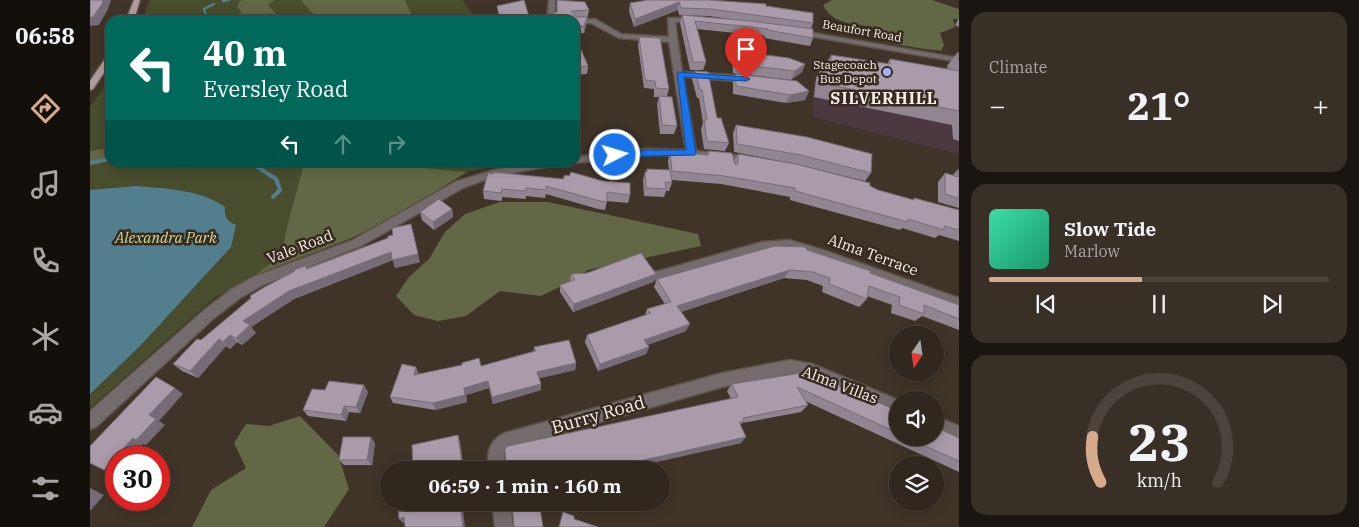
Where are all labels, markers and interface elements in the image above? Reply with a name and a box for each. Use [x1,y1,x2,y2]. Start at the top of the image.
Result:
street label: Beaufort Road [821,16,903,45]
text: 06:58 [15,21,75,50]
pin [725,28,767,79]
text: 40 m [203,30,287,76]
icon: left [120,35,185,100]
icon: arrive [732,35,760,63]
place label: Stagecoach Bus Depot [813,57,878,86]
text: Climate [989,57,1047,77]
marker: Stagecoach Bus Depot [881,66,893,78]
text: Eversley Road [203,74,348,103]
text: 21° [1127,81,1191,130]
text: − [989,87,1006,124]
text: + [1312,87,1329,124]
district label: SILVERHILL [830,88,938,108]
icon: directions [28,91,63,126]
position arrow [588,128,640,180]
icon: left [276,130,304,158]
icon: ahead [329,130,357,158]
icon: right [382,130,410,158]
icon: music [28,167,63,202]
text: Slow Tide [1064,217,1156,241]
street label: Vale Road [264,225,335,268]
park label: Alexandra Park [114,228,217,247]
street label: Alma Terrace [825,229,921,280]
text: Marlow [1064,241,1120,261]
icon: phone [28,243,63,278]
icon: previous [1032,290,1060,318]
icon: pause [1145,290,1173,318]
icon: next [1258,290,1286,318]
icon: climate [28,319,63,354]
north arrow [889,326,944,381]
map controls [889,326,944,511]
street label: Alma Villas [800,361,881,408]
street label: Burry Road [548,390,647,439]
button: sound [889,391,944,446]
icon: car [28,395,63,430]
text: 23 [1128,408,1190,475]
speed limit sign: 30 [105,446,170,511]
button: layers [889,456,944,511]
text: km/h [1136,469,1182,492]
icon: filters [28,471,63,506]
text: 06:59 · 1 min · 160 m [429,474,621,498]

